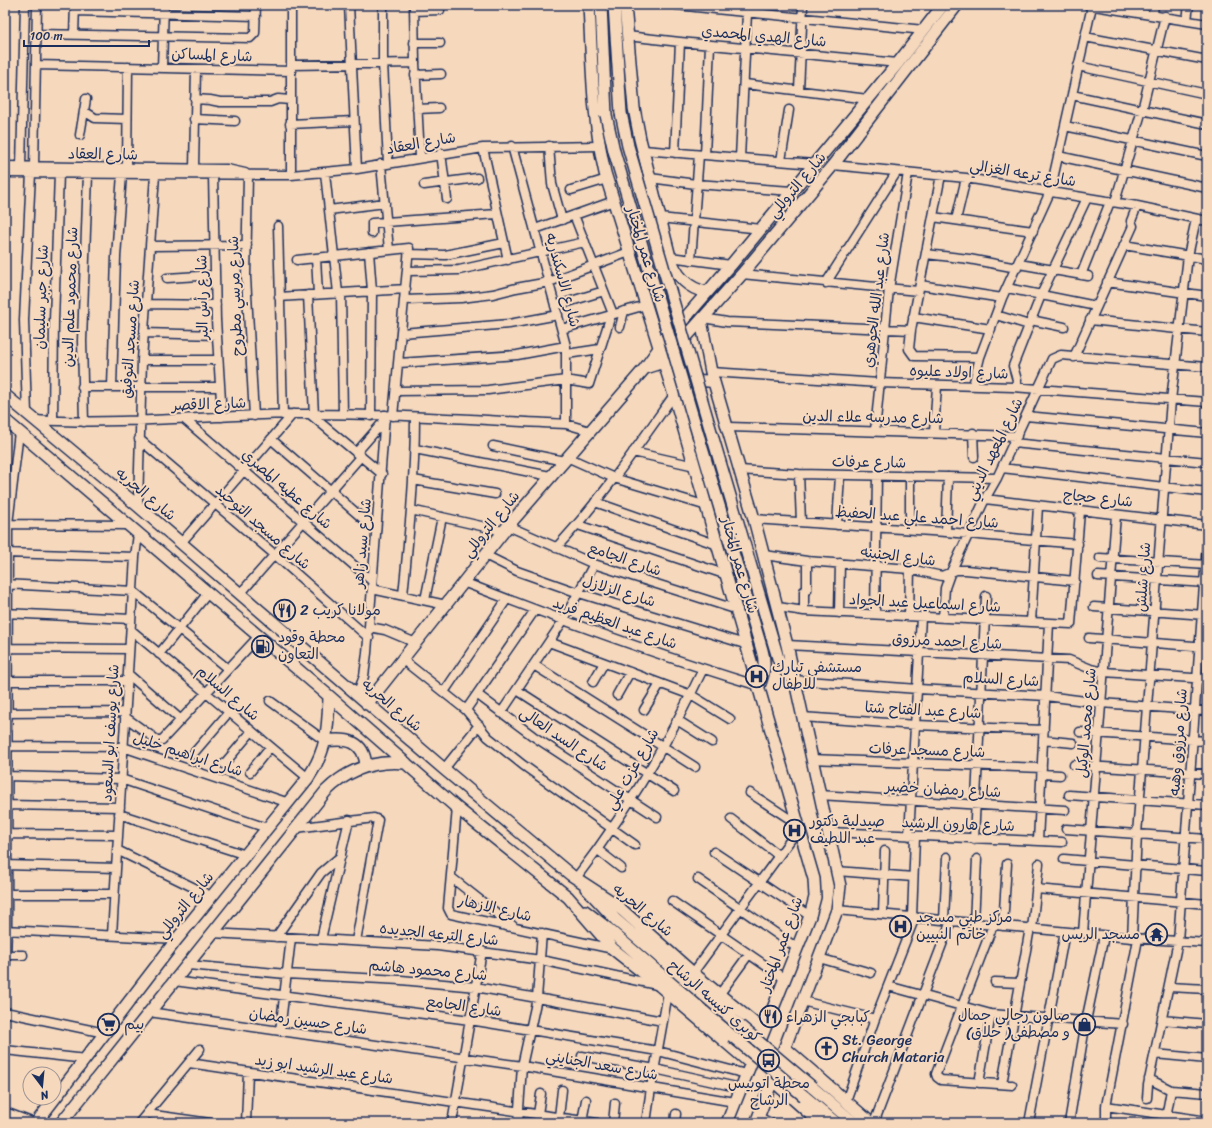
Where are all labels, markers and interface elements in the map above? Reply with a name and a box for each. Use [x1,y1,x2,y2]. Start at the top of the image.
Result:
street label: شارع الهدي المحمدي [700,18,828,54]
scale bar [24,22,149,48]
text: 100 m [30,25,63,47]
street label: شارع المساكن [171,41,253,69]
street label: شارع العقاد [384,124,458,162]
street label: شارع العقاد [68,140,138,168]
street label: شارع التروللي [761,146,833,224]
street label: شارع ترعه الغزالي [968,152,1078,194]
street label: شارع عمر المختار [619,201,673,306]
street label: شارع محمود علم الدين [55,226,85,368]
street label: شارع الاسكندريه [538,230,588,330]
street label: شارع عبد الله الجوهري [855,231,897,369]
street label: شارع مرسي مطروح [220,235,250,357]
street label: شارع جبر سليمان [26,244,56,350]
street label: شارع رأس البر [188,255,216,341]
street label: شارع مسجد التوفيق [113,279,147,399]
street label: شارع اولاد عليوه [909,357,1009,387]
street label: شارع الاقصر [170,390,247,418]
street label: شارع المعهد الديني [958,393,1030,505]
street label: شارع مدرسه علاء الدين [802,403,944,431]
street label: شارع عطيه المصري [236,442,338,536]
street label: شارع عرفات [832,448,906,476]
street label: شارع الحريه [110,461,182,527]
street label: شارع مسجد التوحيد [209,478,317,576]
street label: شارع حجاج [1062,481,1134,515]
street label: شارع التروللي [456,485,526,563]
street label: شارع سيد زاهر [345,497,379,591]
street label: شارع احمد علي عبد الحفيظ [834,498,1000,536]
street label: شارع عمر المختار [713,512,766,617]
street label: شارع الجامع [585,534,665,584]
street label: شارع الجنينه [859,538,937,574]
street label: شارع شلش [1128,541,1158,613]
street label: شارع الزلازل [579,568,659,614]
street label: شارع اسماعيل عبد الجواد [848,586,1002,620]
street label: شارع عبد العظيم فريد [549,589,681,657]
restaurant icon: مولانا كريب 2 [271,597,297,623]
place label: مولانا كريب 2 [300,597,381,623]
place label: محطة وقود التعاون [278,624,345,667]
street label: شارع احمد مرزوق [891,625,1003,657]
fuel station icon: محطة وقود التعاون [250,633,276,659]
place label: مستشفى تبارك للاطفال [772,654,862,697]
street label: شارع السلام [190,658,266,728]
street label: شارع يوسف ابو السعود [93,663,127,803]
hospital icon: مستشفى تبارك للاطفال [743,663,769,689]
street label: شارع السلام [962,664,1040,694]
street label: شارع محمد الوكيل [1068,667,1104,779]
street label: شارع الحريه [356,672,428,738]
street label: شارع مرزوق وهبه [1161,687,1195,797]
street label: شارع عبد الفتاح شتا [864,694,982,726]
street label: شارع السد العالى [514,700,614,778]
street label: شارع عزت علي [598,723,666,815]
street label: شارع ابراهيم خليل [130,724,246,784]
street label: شارع مسجد عرفات [868,735,986,765]
street label: شارع رمضان خضير [882,773,1002,805]
place label: صيدلية دكتور عبد اللطيف [809,808,885,851]
street label: شارع هارون الرشيد [901,809,1015,839]
hospital icon: صيدلية دكتور عبد اللطيف [781,817,807,843]
street label: شارع التروللي [150,866,220,944]
street label: شارع الحريه [607,877,679,943]
street label: شارع الازهار [455,887,534,929]
street label: شارع عمر المختار [751,893,810,996]
place label: مركز طبي مسجد خاتم النبيين [916,904,1012,947]
hospital icon: مركز طبي مسجد خاتم النبيين [887,913,913,939]
street label: شارع الترعه الجديده [378,915,500,953]
place label: مسجد الريس [1061,921,1140,947]
temple icon: مسجد الريس [1143,921,1169,947]
street label: شارع محمود هاشم [368,952,488,988]
street label: كوبرى كنيسه الرشاح [662,953,768,1049]
street label: شارع الجامع [425,988,503,1024]
street label: شارع حسين رمضان [247,1000,369,1042]
place label: صالون رجالي جمال و مصطفى( حلاق) [958,1002,1070,1045]
restaurant icon: كبابجي الزهراء [758,1004,784,1030]
place label: كبابجي الزهراء [786,1004,870,1030]
supermarket icon: بيم [96,1011,122,1037]
place label: بيم [124,1011,144,1037]
shop icon: صالون رجالي جمال و مصطفى( حلاق) [1072,1011,1098,1037]
place label: St. George Church Mataria [842,1027,945,1070]
church icon: St. George Church Mataria [813,1036,839,1062]
street label: شارع سعد الجنايني [544,1042,660,1088]
street label: شارع عبد الرشيد ابو زيد [253,1046,395,1092]
bus stop icon: محطة اتوبيس الرشاح [756,1047,782,1073]
north arrow [22,1066,62,1106]
place label: محطة اتوبيس الرشاح [728,1070,810,1113]
text: N [38,1085,52,1105]

